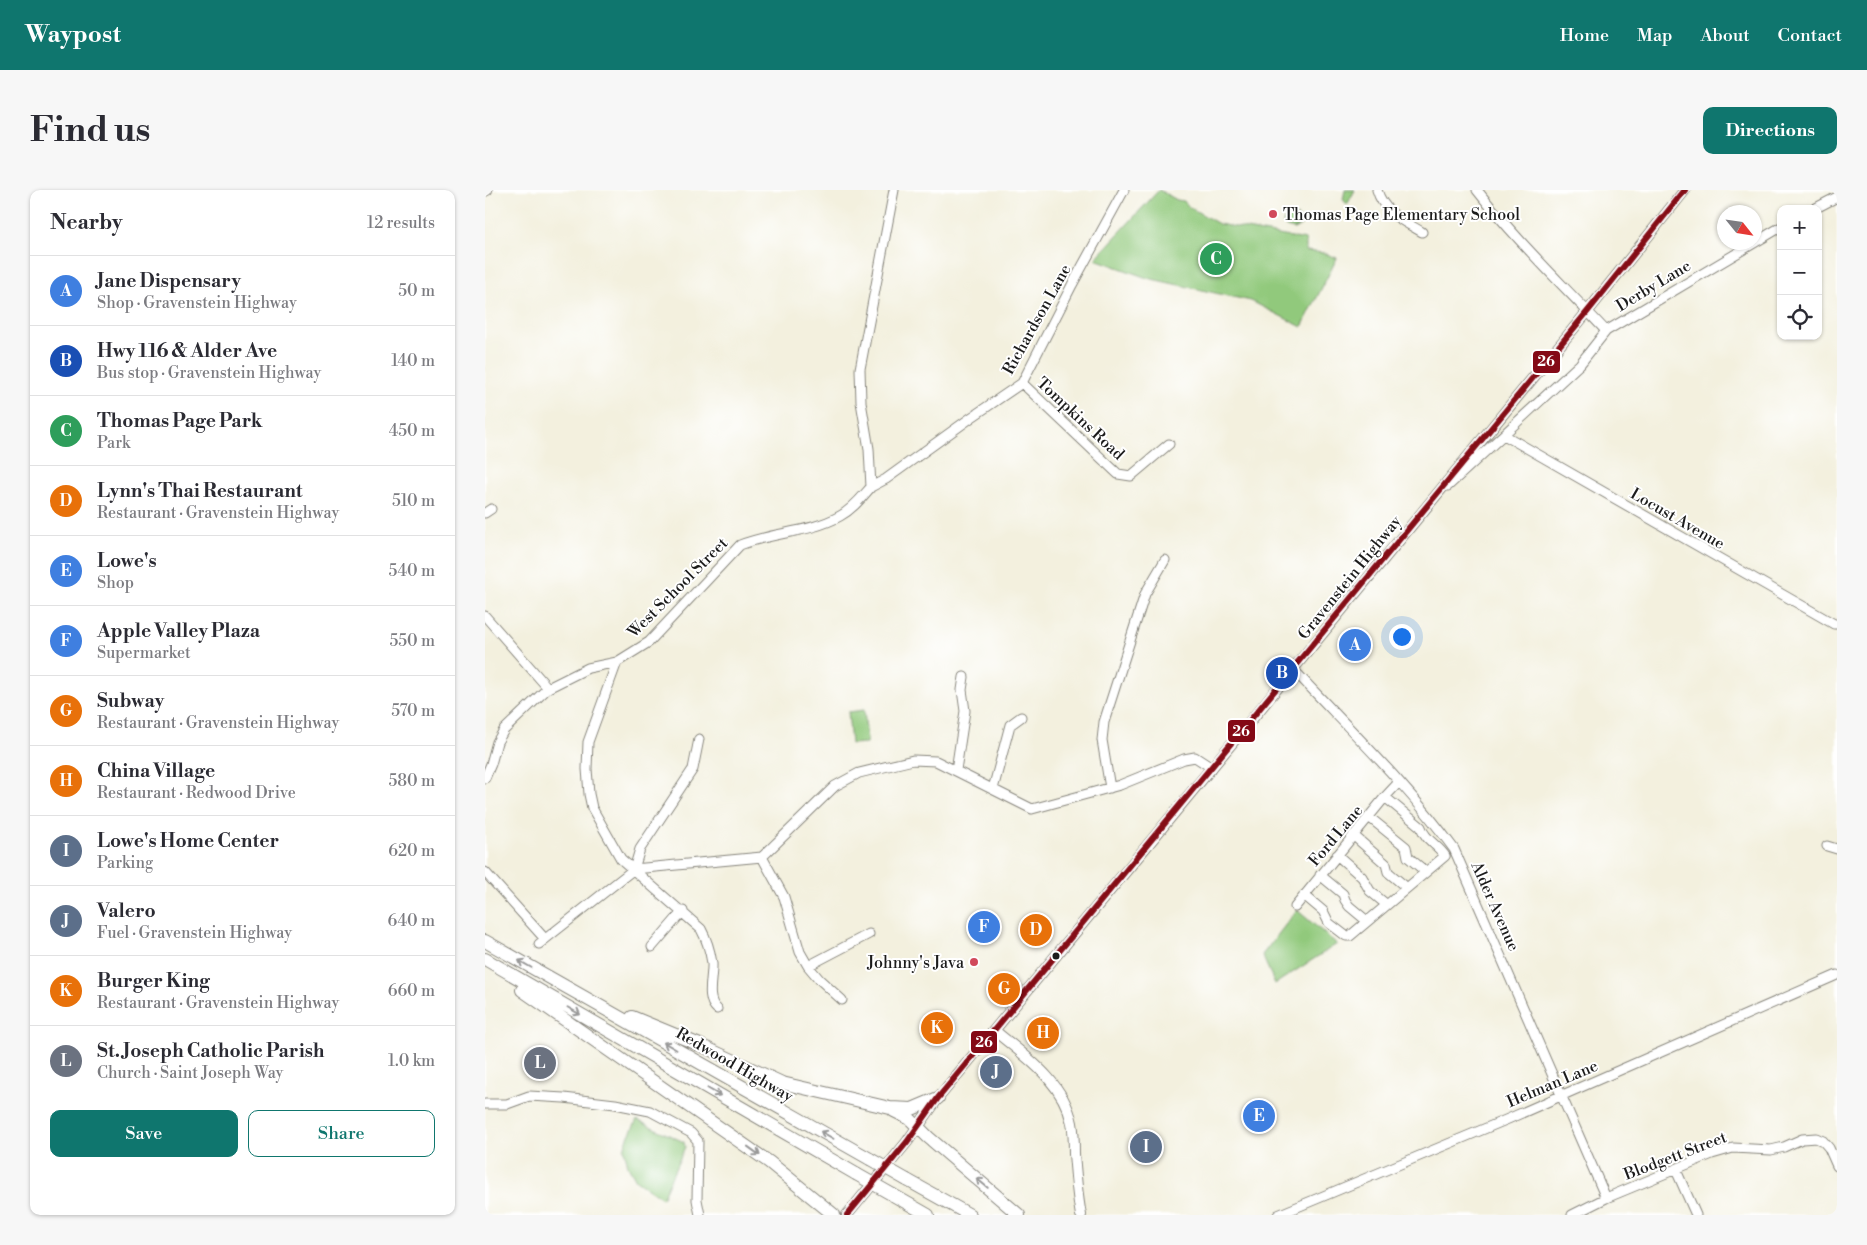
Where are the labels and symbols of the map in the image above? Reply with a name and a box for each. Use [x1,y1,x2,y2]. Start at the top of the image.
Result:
place label: Thomas Page Elementary School [1283,205,1520,225]
north arrow [1717,205,1762,250]
marker: Thomas Page Elementary School [1267,208,1279,220]
pin: C [1200,240,1232,278]
street label: Derby Lane [1613,256,1694,316]
street label: Richardson Lane [998,261,1075,378]
line badge: 26 [1532,350,1561,374]
text: 26 [1537,353,1555,371]
street label: Tompkins Road [1032,373,1128,464]
street label: Locust Avenue [1627,484,1728,554]
street label: Gravenstein Highway [1294,512,1406,644]
street label: West School Street [623,533,732,643]
your location [1389,624,1415,650]
pin: A [1339,626,1371,664]
pin: B [1266,654,1298,692]
line badge: 26 [1227,719,1256,743]
text: 26 [1232,723,1250,741]
street label: Ford Lane [1304,801,1367,870]
street label: Alder Avenue [1466,858,1524,954]
pin: F [968,908,1000,946]
pin: D [1020,911,1052,949]
unlabelled marker [1051,951,1061,961]
place label: Johnny's Java [866,953,965,973]
marker: Johnny's Java [968,956,980,968]
one-way arrow [518,959,533,969]
pin: G [988,970,1020,1008]
one-way arrow [566,1006,580,1016]
pin: K [921,1009,953,1047]
pin: H [1027,1014,1059,1052]
street label: Redwood Highway [672,1023,797,1107]
line badge: 26 [970,1030,998,1054]
text: 26 [975,1034,993,1052]
one-way arrow [664,1041,678,1051]
pin: L [524,1044,556,1082]
pin: J [980,1053,1012,1091]
street label: Helman Lane [1504,1056,1601,1112]
one-way arrow [707,1088,721,1098]
pin: E [1243,1097,1275,1135]
street label: Blodgett Street [1620,1127,1730,1185]
pin: I [1130,1128,1162,1166]
one-way arrow [820,1130,835,1140]
one-way arrow [746,1146,760,1156]
one-way arrow [976,1178,989,1189]

